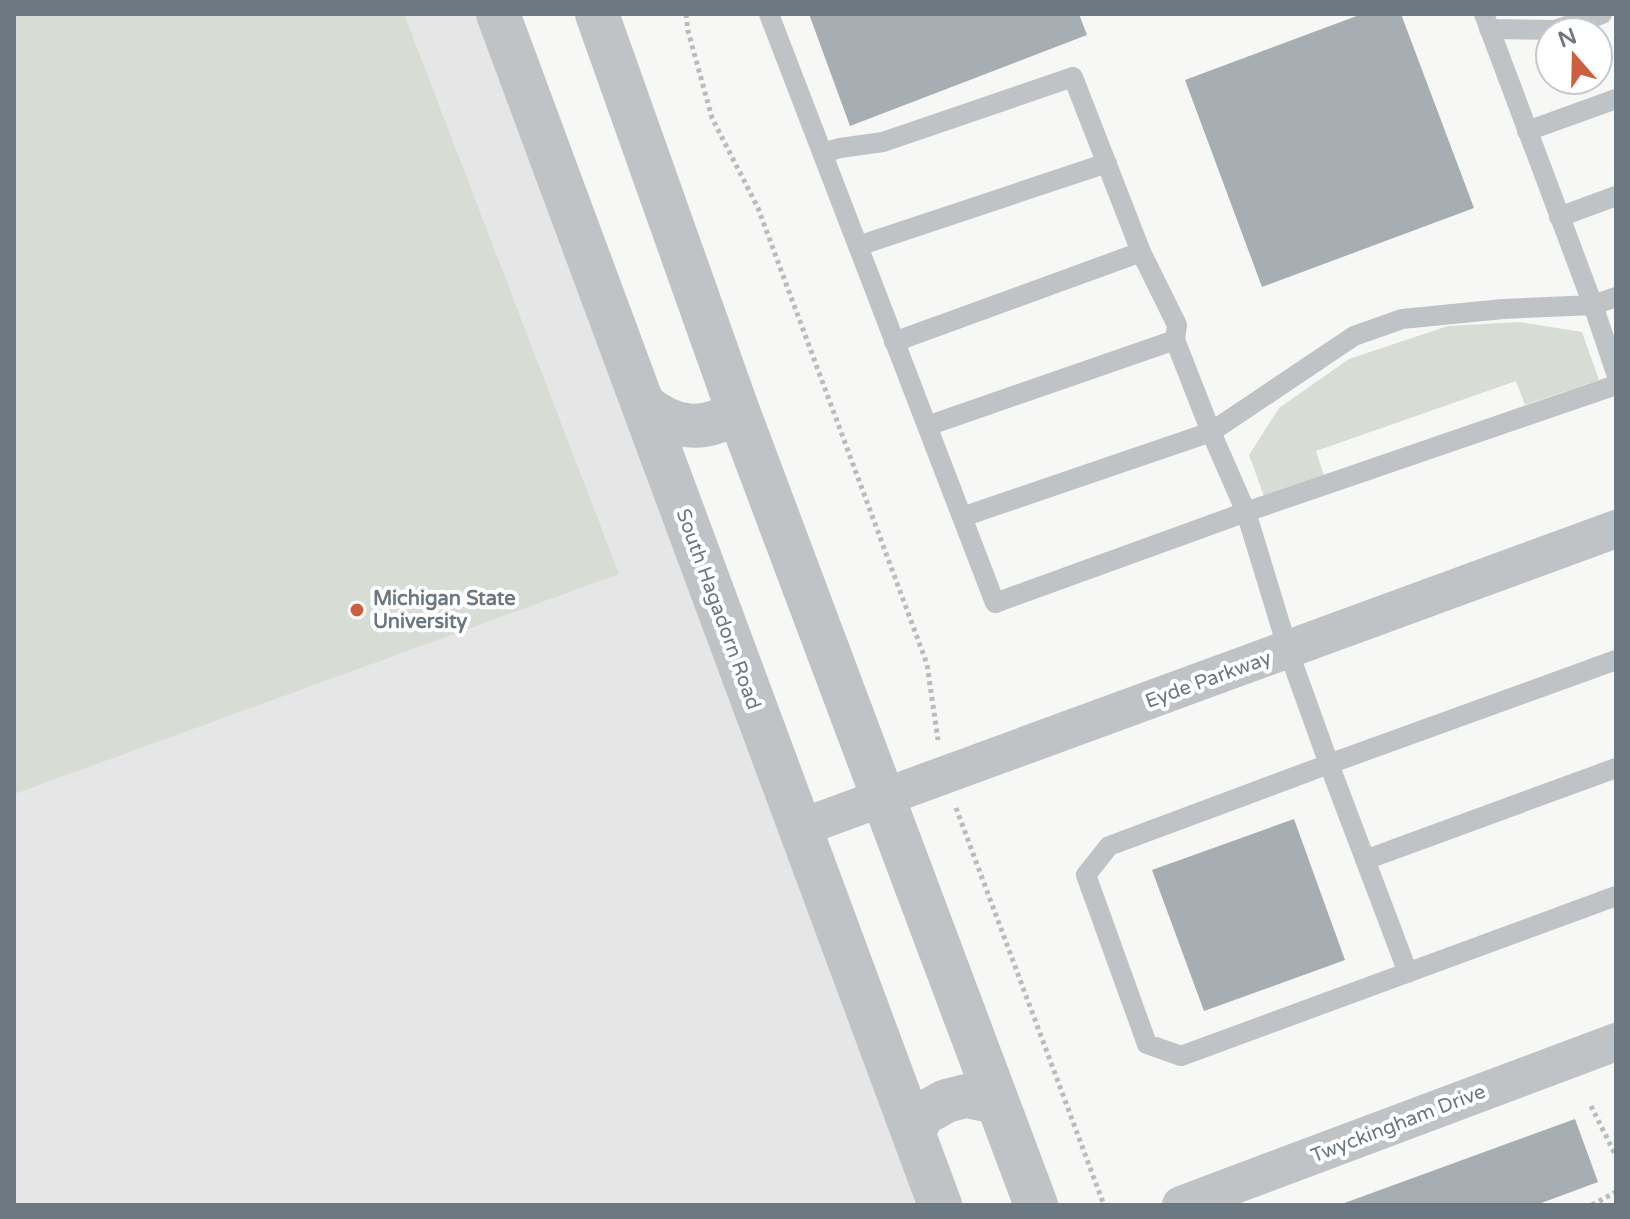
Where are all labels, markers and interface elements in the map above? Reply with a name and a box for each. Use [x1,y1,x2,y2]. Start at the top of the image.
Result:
north arrow [1534,16,1614,96]
text: N [1555,23,1580,53]
street label: South Hagadorn Road [671,506,766,713]
place label: Michigan State University [373,587,516,634]
marker: Michigan State University [348,601,366,619]
street label: Eyde Parkway [1142,646,1275,714]
street label: Twyckingham Drive [1308,1080,1489,1168]

